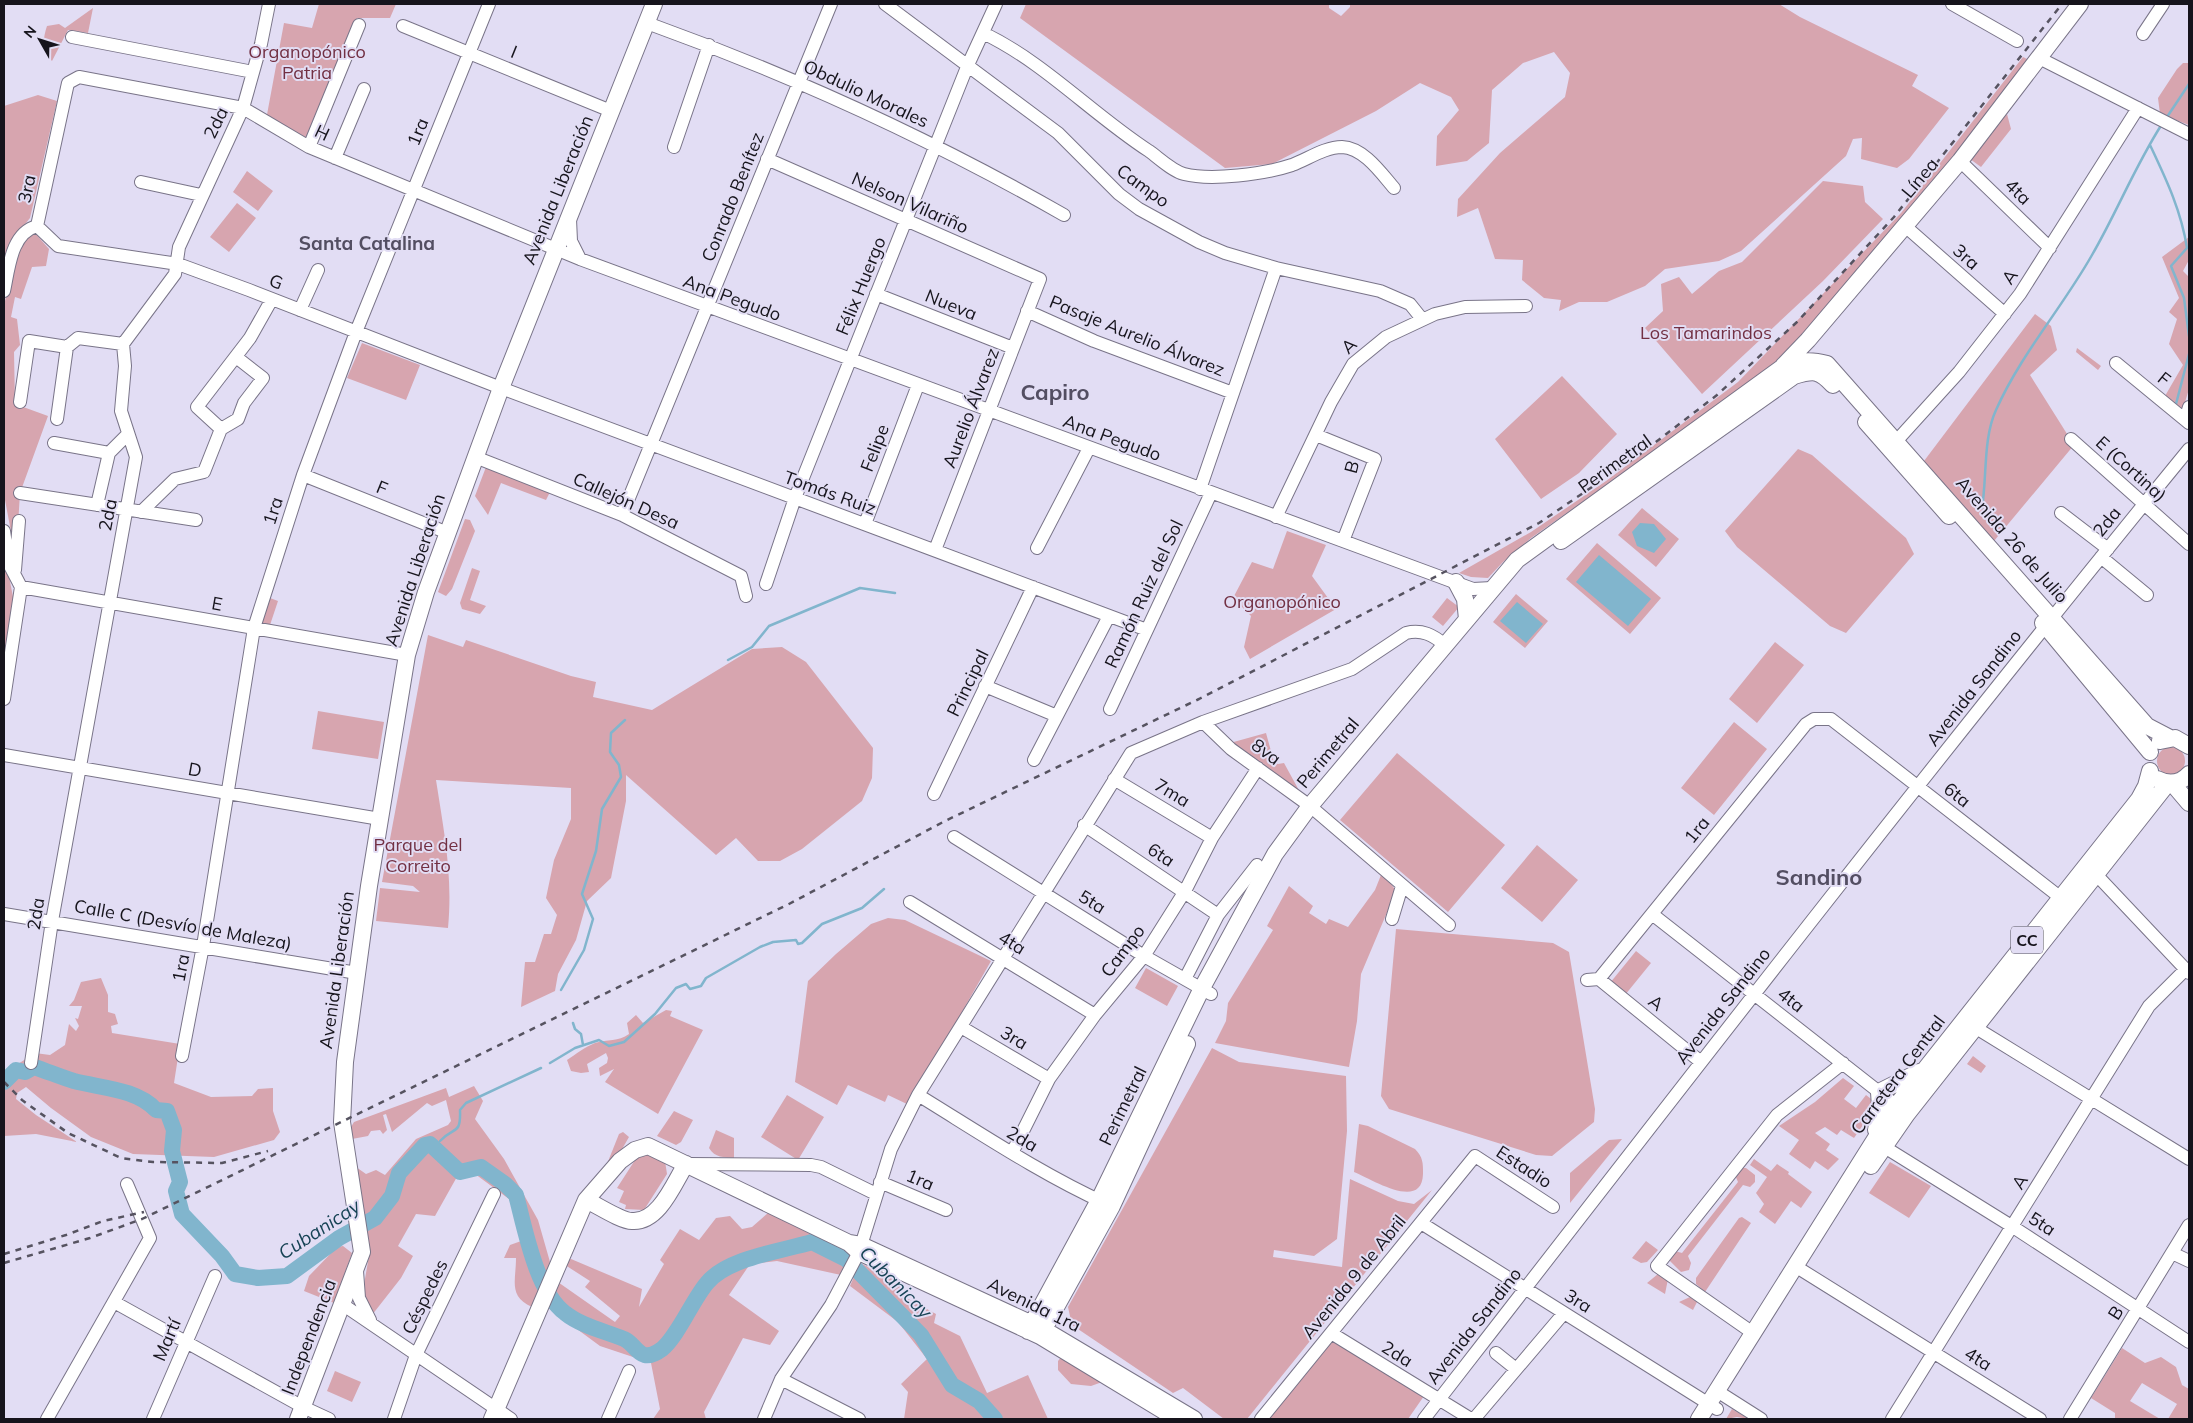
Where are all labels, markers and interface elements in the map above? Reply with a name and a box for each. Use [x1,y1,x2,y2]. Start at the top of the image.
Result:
north arrow [15,15,65,65]
text: N [20,22,40,42]
park label: Organopónico Patria [248,40,366,84]
street label: I [508,40,521,63]
street label: Obdulio Morales [800,55,932,133]
street label: 2da [198,103,233,142]
street label: Avenida Liberación [517,112,598,268]
street label: 1ra [402,115,433,149]
street label: H [311,119,333,146]
street label: Conrado Benítez [696,129,769,265]
street label: Línea [1896,153,1943,202]
street label: Campo [1112,159,1174,212]
street label: Nelson Vilariño [848,167,972,239]
street label: 3ra [12,173,41,205]
street label: 4ta [2000,174,2036,210]
district label: Santa Catalina [299,231,435,255]
street label: Félix Huergo [830,233,891,338]
street label: 3ra [1948,239,1984,275]
street label: A [1996,265,2023,289]
street label: G [266,268,286,295]
street label: Ana Pegudo [680,269,784,326]
street label: Nueva [922,284,980,325]
street label: Pasaje Aurelio Álvarez [1046,290,1228,381]
park label: Los Tamarindos [1640,321,1772,344]
street label: A [1336,333,1361,359]
street label: Aurelio Álvarez [937,345,1004,471]
street label: F [2153,366,2175,391]
district label: Capiro [1020,378,1090,406]
street label: Ana Pegudo [1060,409,1164,466]
street label: Felipe [855,421,894,475]
street label: Perimetral [1573,429,1656,498]
street label: E (Cortina) [2091,431,2172,506]
street label: B [1339,458,1364,476]
street label: Tomás Ruiz [781,465,879,520]
street label: Callejón Desa [569,467,683,534]
street label: Avenida 26 de Julio [1951,472,2073,608]
street label: F [373,475,391,500]
street label: Avenida Liberación [379,491,450,649]
street label: 1ra [257,494,288,528]
street label: 2da [93,497,122,533]
street label: 2da [2087,502,2126,542]
street label: Ramón Ruiz del Sol [1099,516,1188,672]
park label: Organopónico [1223,590,1341,613]
street label: E [210,591,224,616]
street label: Avenida Sandino [1921,625,2026,751]
street label: Principal [941,645,994,720]
street label: Perimetral [1291,713,1364,793]
street label: 8va [1247,733,1286,770]
street label: D [186,757,204,782]
street label: 7ma [1150,773,1194,812]
street label: 6ta [1939,777,1975,812]
street label: 1ra [1679,812,1714,848]
park label: Parque del Correito [373,833,463,877]
street label: 6ta [1143,837,1179,872]
district label: Sandino [1776,863,1862,891]
street label: 5ta [1074,884,1110,919]
street label: Avenida Liberación [314,890,359,1050]
street label: Calle C (Desvío de Maleza) [72,894,294,955]
street label: 2da [22,896,49,932]
street label: Campo [1095,920,1150,981]
street label: 4ta [994,926,1030,960]
road number: CC [2011,926,2043,954]
street label: Avenida Sandino [1670,943,1775,1069]
street label: 1ra [167,952,194,984]
street label: 4ta [1773,982,1809,1017]
street label: A [1644,990,1669,1016]
street label: Carretera Central [1845,1011,1950,1139]
street label: 3ra [996,1020,1032,1055]
street label: Perimetral [1094,1062,1152,1149]
street label: 2da [1002,1121,1042,1157]
street label: Estadio [1492,1140,1556,1193]
street label: 1ra [903,1163,938,1196]
street label: A [2006,1170,2033,1193]
water label: Cubanicay [273,1193,365,1264]
street label: 5ta [2024,1206,2060,1241]
street label: Avenida 9 de Abril [1297,1210,1411,1343]
water label: Cubanicay [855,1241,938,1324]
street label: Céspedes [397,1255,453,1338]
street label: Avenida Sandino [1421,1263,1526,1389]
street label: Avenida 1ra [984,1272,1085,1337]
street label: Independencia [276,1276,341,1398]
street label: 3ra [1560,1283,1596,1318]
street label: B [2103,1301,2129,1324]
street label: Martí [147,1314,186,1364]
street label: 2da [1377,1335,1417,1372]
street label: 4ta [1960,1341,1996,1376]

